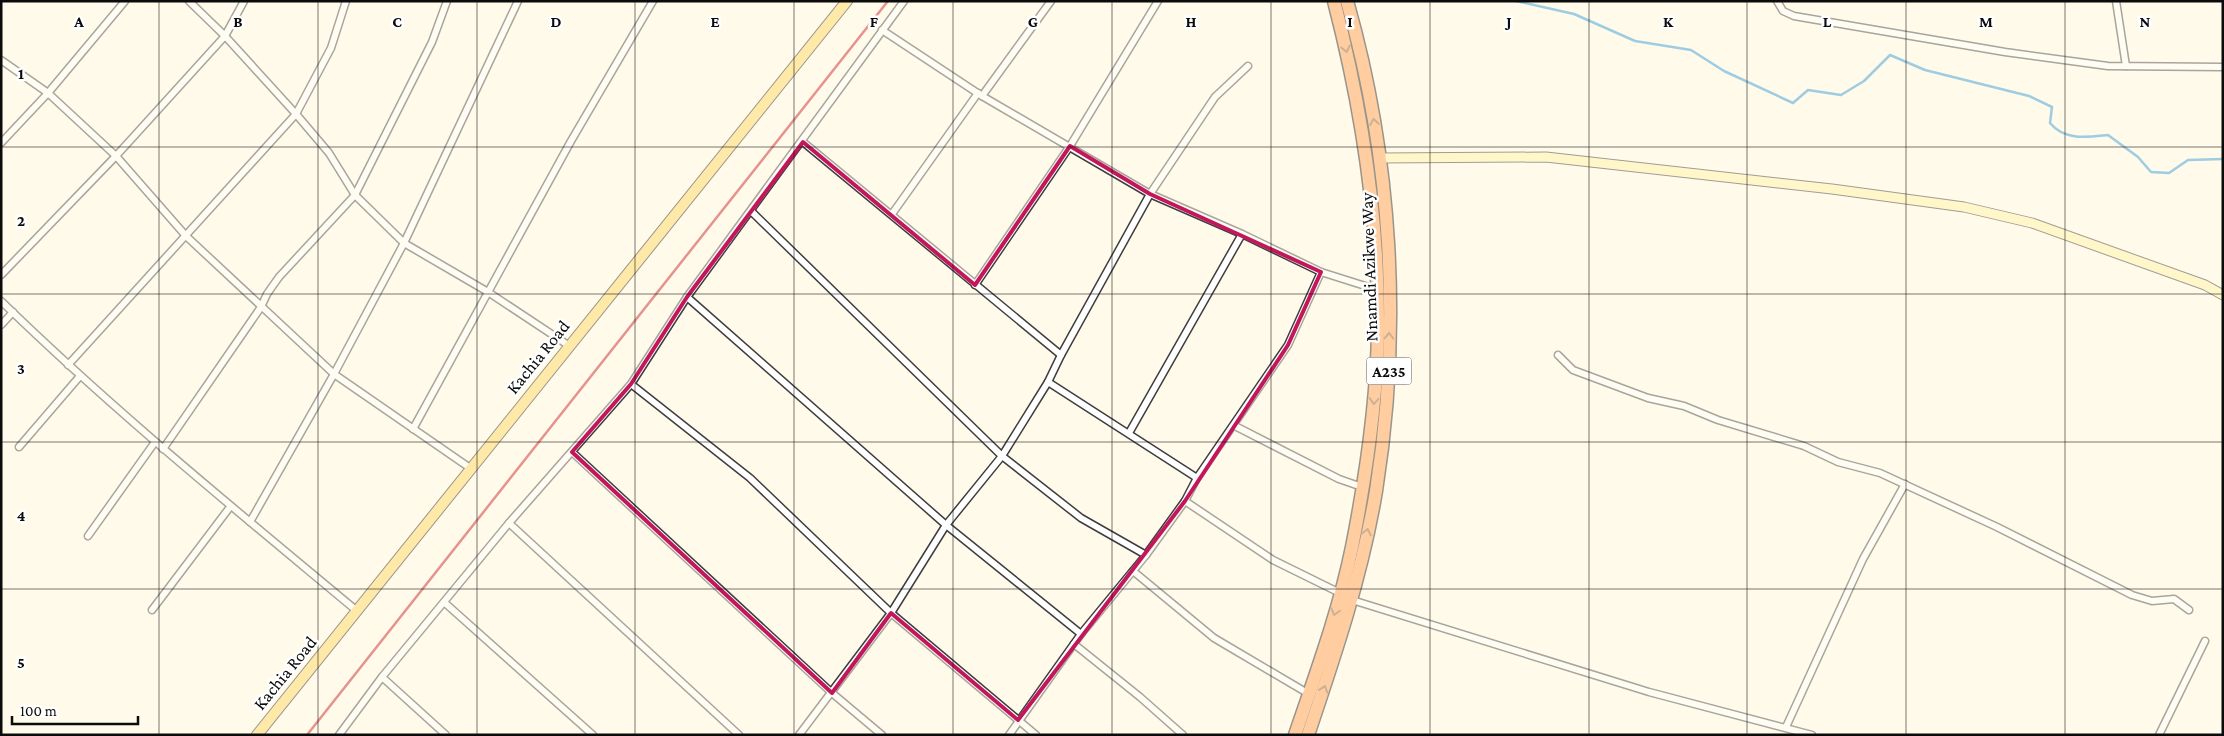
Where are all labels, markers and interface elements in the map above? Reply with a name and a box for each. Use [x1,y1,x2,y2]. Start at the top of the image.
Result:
text: A [73,13,84,30]
text: B [233,13,243,30]
text: C [392,13,402,30]
text: D [550,13,562,30]
text: E [710,13,720,30]
text: F [870,13,879,30]
text: G [1028,13,1038,30]
text: H [1186,13,1197,30]
text: I [1347,13,1353,30]
text: J [1504,13,1512,30]
text: K [1663,13,1674,30]
text: L [1823,13,1832,30]
text: M [1979,13,1993,30]
text: N [2140,13,2151,30]
one-way arrow [1340,44,1351,53]
text: 1 [18,65,24,82]
one-way arrow [1369,118,1379,127]
street label: Nnamdi Azikwe Way [1356,191,1382,342]
text: 2 [17,212,25,229]
street label: Kachia Road [502,316,574,398]
one-way arrow [1384,332,1395,340]
road number: A235 [1366,358,1412,384]
text: 3 [17,360,25,377]
one-way arrow [1369,397,1380,405]
text: 4 [17,507,26,524]
one-way arrow [1361,528,1372,537]
one-way arrow [1330,607,1340,616]
street label: Kachia Road [249,632,321,714]
text: 5 [17,654,25,671]
one-way arrow [1318,685,1328,693]
scale bar [12,694,139,726]
text: 100 m [20,703,57,719]

